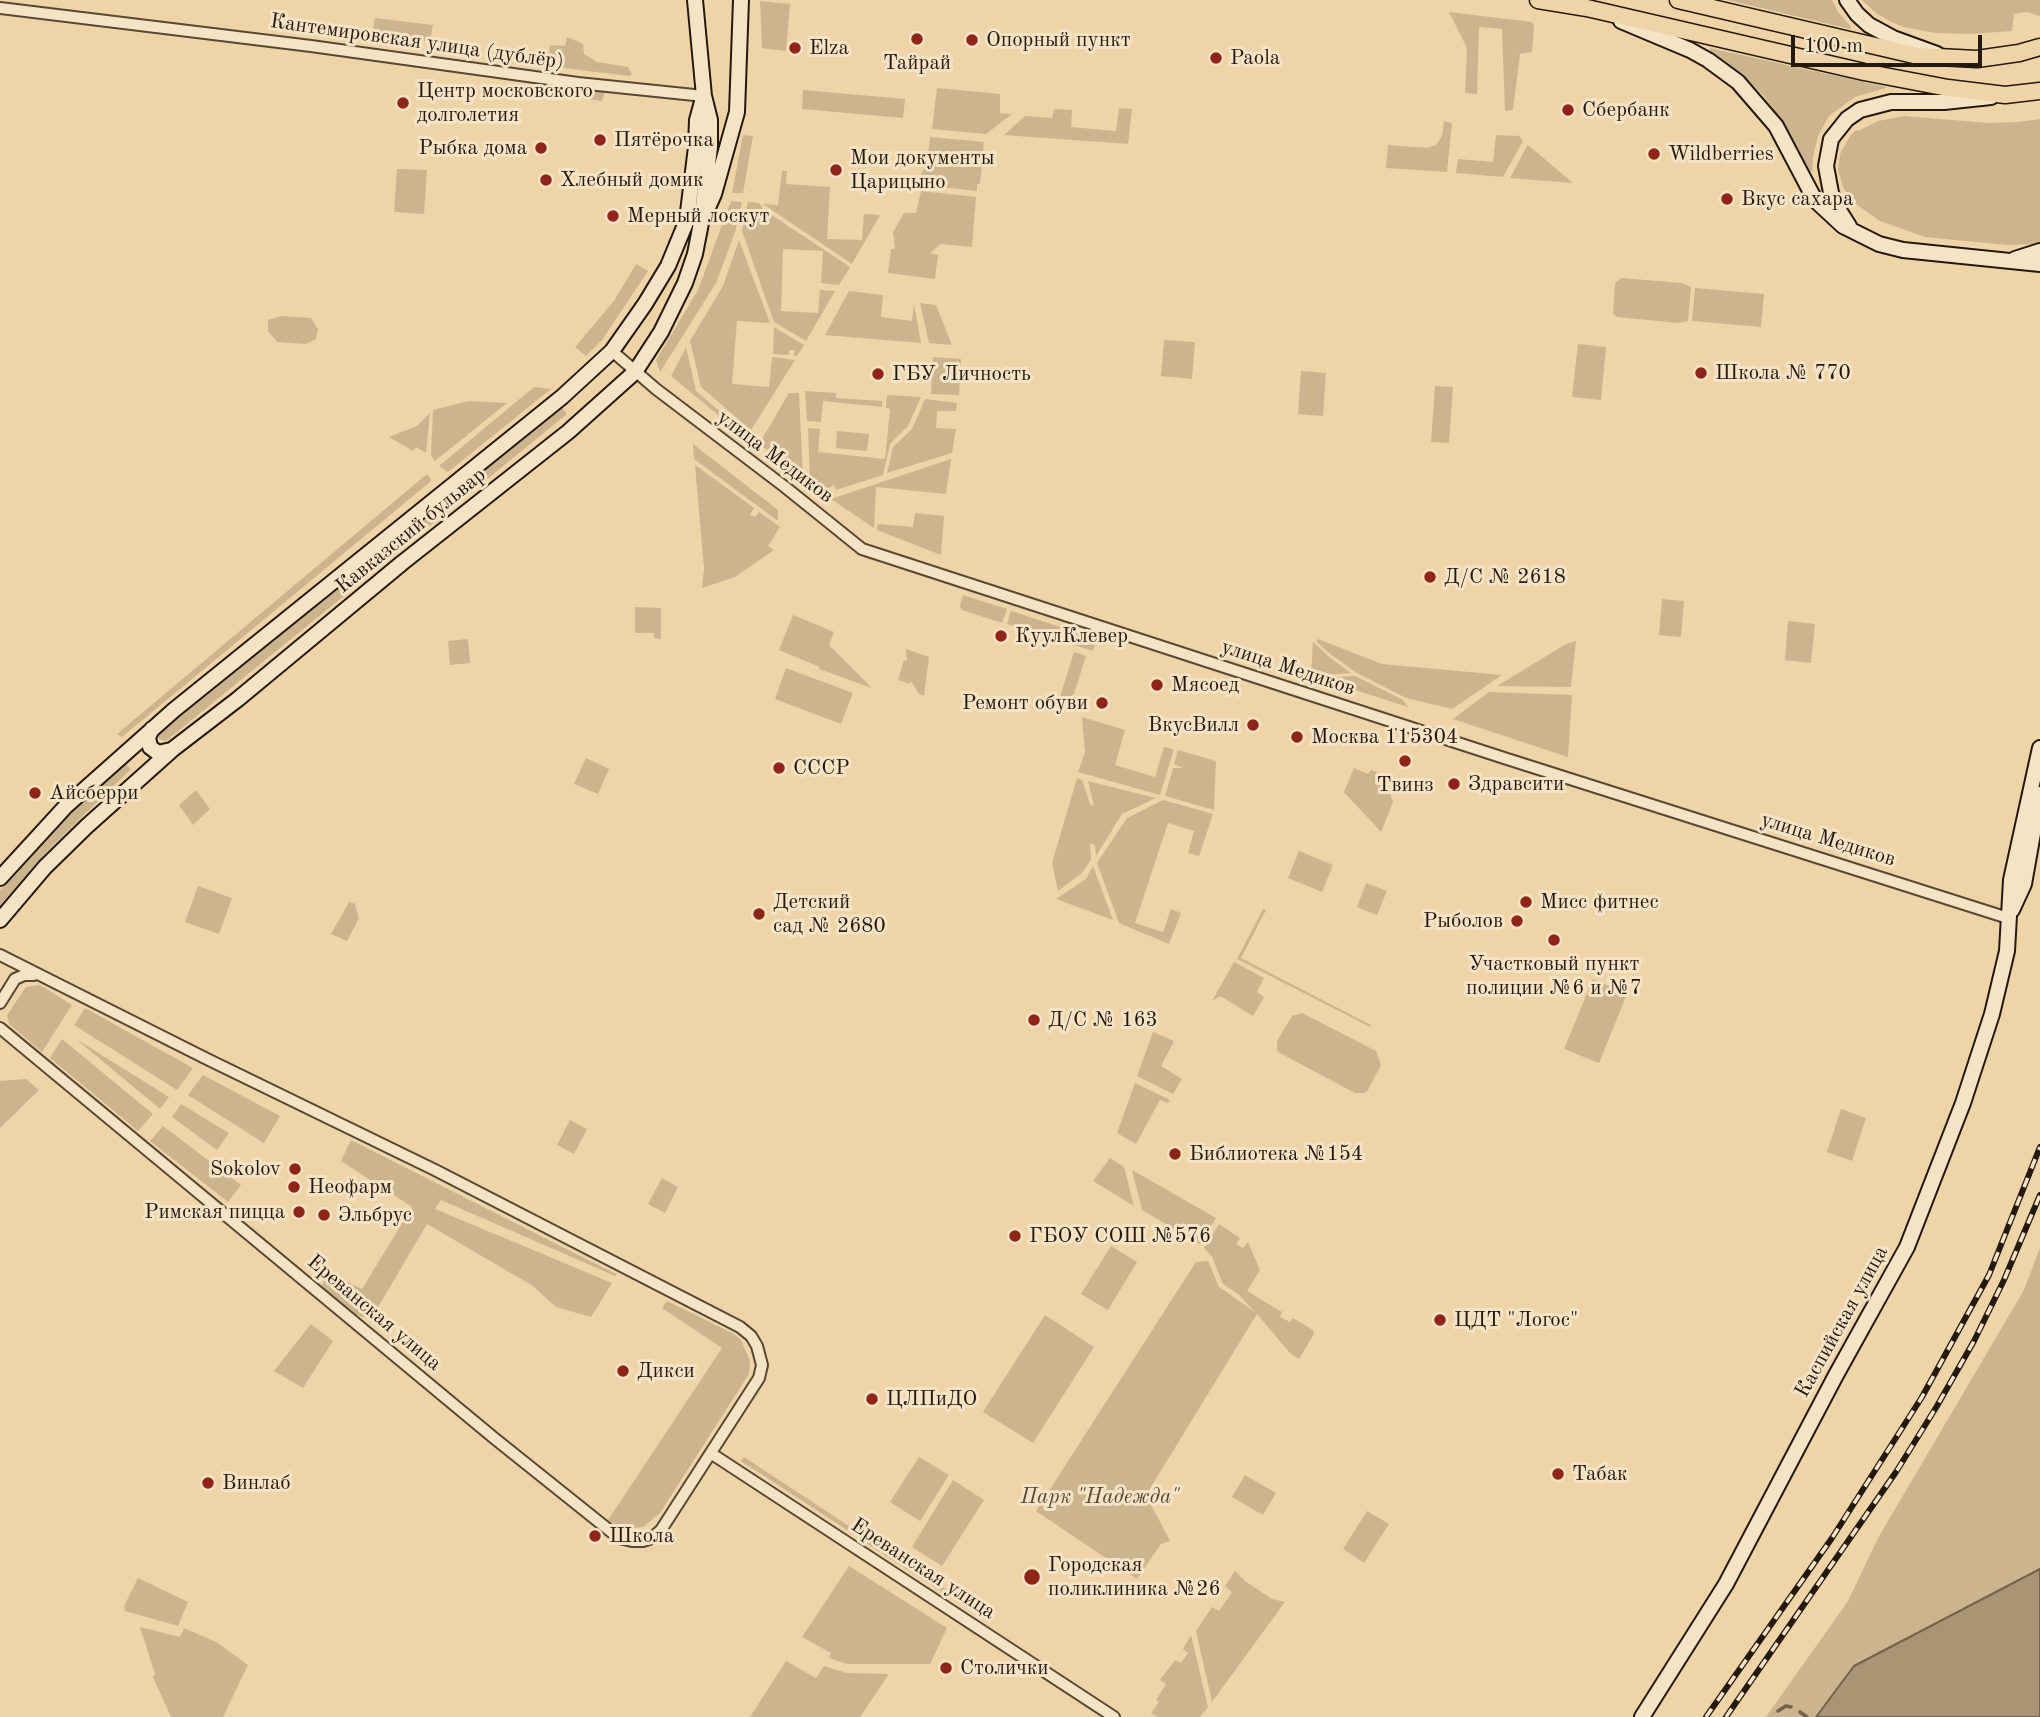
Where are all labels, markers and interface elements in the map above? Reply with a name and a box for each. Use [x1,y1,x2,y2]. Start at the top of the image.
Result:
street label: Кантемировская улица (дублёр) [268,9,566,75]
scale bar [1795,21,1986,65]
place label: Опорный пункт [986,27,1131,53]
marker: Тайрай [909,31,925,47]
marker: Опорный пункт [964,32,980,48]
place label: Elza [809,35,849,61]
text: 100 m [1804,36,1863,57]
marker: Elza [787,40,803,56]
place label: Paola [1230,45,1280,71]
place label: Тайрай [883,50,951,76]
marker: Paola [1208,50,1224,66]
place label: Центр московского долголетия [417,78,593,128]
marker: Центр московского долголетия [395,95,411,111]
place label: Сбербанк [1582,97,1670,123]
marker: Сбербанк [1560,102,1576,118]
place label: Пятёрочка [614,127,714,153]
marker: Пятёрочка [592,132,608,148]
place label: Рыбка дома [418,135,527,161]
marker: Рыбка дома [533,140,549,156]
place label: Wildberries [1668,141,1774,167]
place label: Мои документы Царицыно [850,145,995,195]
marker: Wildberries [1646,146,1662,162]
marker: Мои документы Царицыно [828,162,844,178]
place label: Хлебный домик [560,167,704,193]
marker: Хлебный домик [538,172,554,188]
place label: Вкус сахара [1741,186,1853,212]
marker: Вкус сахара [1719,191,1735,207]
place label: Мерный лоскут [627,203,769,229]
marker: Мерный лоскут [605,208,621,224]
place label: Школа № 770 [1715,360,1851,386]
place label: ГБУ Личность [892,361,1031,387]
marker: Школа № 770 [1693,365,1709,381]
marker: ГБУ Личность [870,366,886,382]
street label: улица Медиков [712,405,838,509]
street label: Кавказский бульвар [331,463,491,599]
place label: Д/C № 2618 [1444,564,1566,590]
marker: Д/C № 2618 [1422,569,1438,585]
place label: КуулКлевер [1015,623,1128,649]
marker: КуулКлевер [993,628,1009,644]
street label: улица Медиков [1218,634,1358,702]
place label: Мясоед [1171,672,1239,698]
marker: Мясоед [1149,677,1165,693]
place label: Ремонт обуви [962,690,1088,716]
marker: Ремонт обуви [1094,695,1110,711]
place label: ВкусВилл [1148,712,1239,738]
marker: ВкусВилл [1245,717,1261,733]
place label: Москва 115304 [1311,724,1458,750]
marker: Москва 115304 [1289,729,1305,745]
marker: Твинз [1397,753,1413,769]
place label: СССР [793,755,849,781]
marker: СССР [771,760,787,776]
place label: Здравсити [1468,771,1564,797]
place label: Твинз [1377,772,1433,798]
marker: Здравсити [1446,776,1462,792]
place label: Айсберри [49,780,139,806]
marker: Айсберри [27,785,43,801]
street label: улица Медиков [1758,808,1898,872]
place label: Детский сад № 2680 [773,889,886,939]
place label: Мисс фитнес [1540,889,1659,915]
marker: Мисс фитнес [1518,894,1534,910]
marker: Детский сад № 2680 [751,906,767,922]
place label: Рыболов [1423,908,1503,934]
marker: Рыболов [1509,913,1525,929]
marker: Участковый пункт полиции №6 и №7 [1546,932,1562,948]
place label: Участковый пункт полиции №6 и №7 [1466,951,1642,1001]
place label: Д/C № 163 [1048,1007,1158,1033]
marker: Д/C № 163 [1026,1012,1042,1028]
place label: Библиотека №154 [1189,1141,1363,1167]
marker: Библиотека №154 [1167,1146,1183,1162]
place label: Sokolov [210,1156,281,1182]
marker: Sokolov [287,1161,303,1177]
place label: Неофарм [308,1174,392,1200]
marker: Неофарм [286,1179,302,1195]
place label: Римская пицца [144,1199,285,1225]
place label: Эльбрус [338,1202,412,1228]
marker: Римская пицца [291,1204,307,1220]
marker: Эльбрус [316,1207,332,1223]
place label: ГБОУ СОШ №576 [1029,1223,1211,1249]
marker: ГБОУ СОШ №576 [1007,1228,1023,1244]
street label: Каспийская улица [1790,1242,1894,1402]
street label: Ереванская улица [302,1249,446,1377]
place label: ЦДТ "Логос" [1454,1307,1578,1333]
marker: ЦДТ "Логос" [1432,1312,1448,1328]
place label: Дикси [637,1358,695,1384]
marker: Дикси [615,1363,631,1379]
place label: ЦЛПиДО [886,1386,977,1412]
marker: ЦЛПиДО [864,1391,880,1407]
place label: Табак [1572,1461,1628,1487]
marker: Табак [1550,1466,1566,1482]
place label: Винлаб [222,1470,291,1496]
marker: Винлаб [200,1475,216,1491]
park label: Парк "Надежда" [1021,1484,1179,1510]
street label: Ереванская улица [846,1513,1000,1625]
place label: Школа [609,1523,674,1549]
marker: Школа [587,1528,603,1544]
place label: Городская поликлиника №26 [1048,1552,1221,1602]
marker: Городская поликлиника №26 [1022,1567,1042,1587]
place label: Столички [960,1655,1049,1681]
marker: Столички [938,1660,954,1676]

